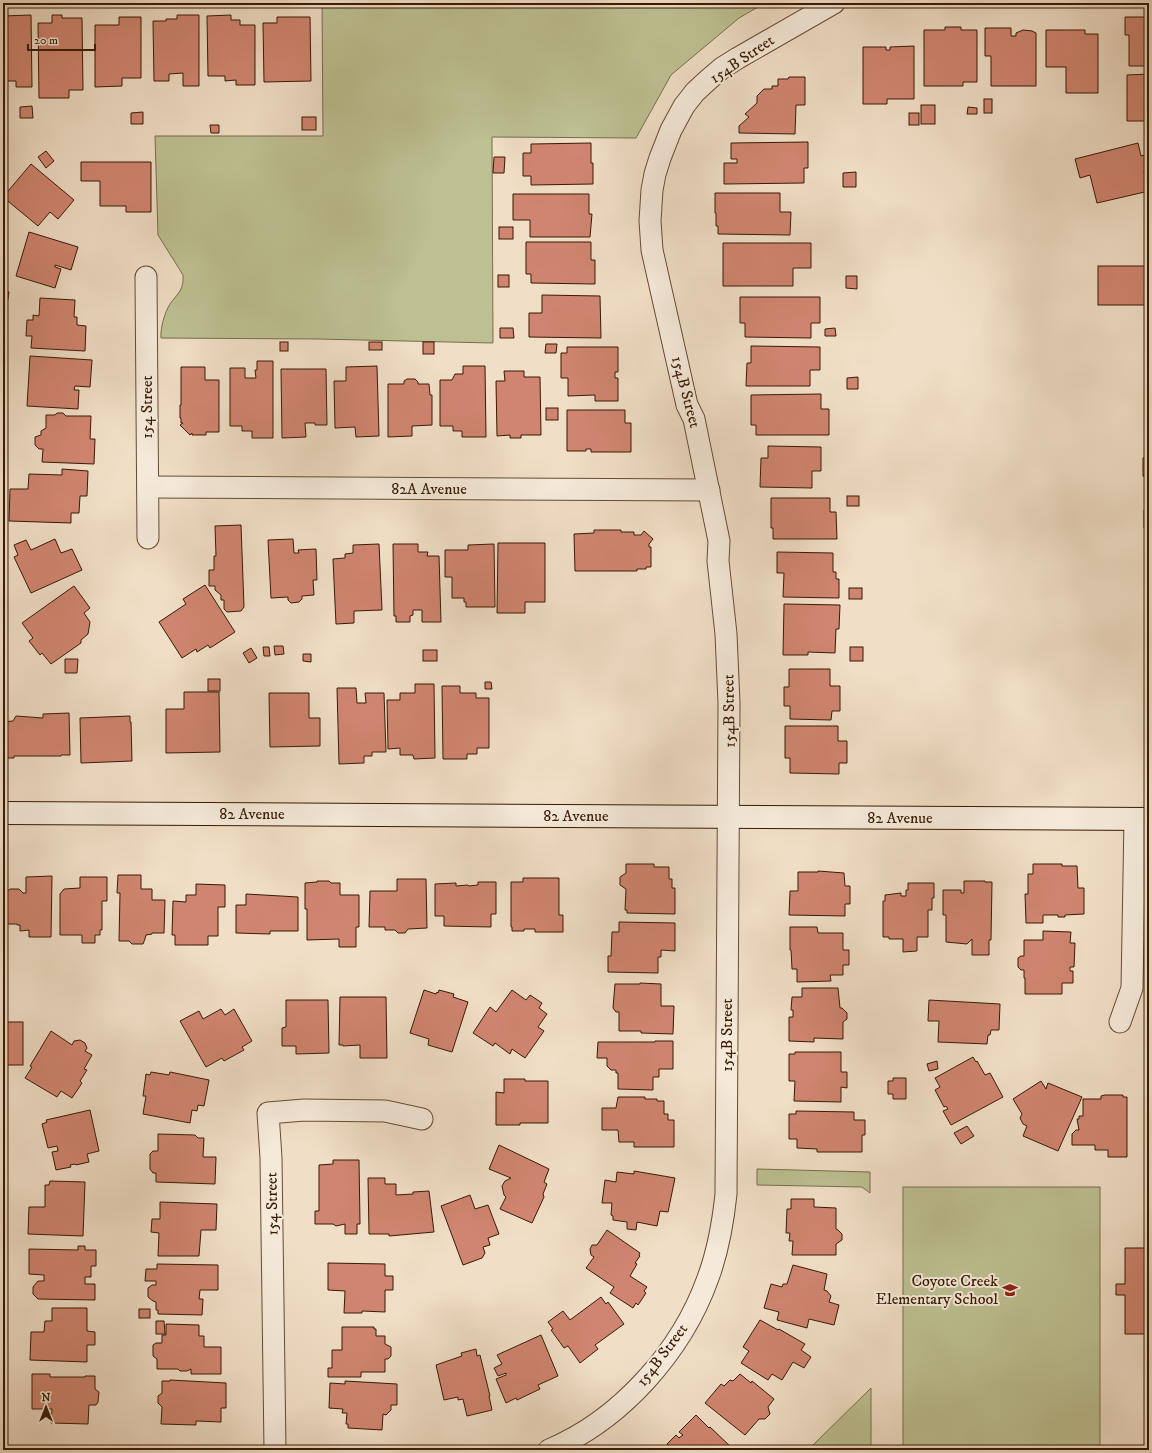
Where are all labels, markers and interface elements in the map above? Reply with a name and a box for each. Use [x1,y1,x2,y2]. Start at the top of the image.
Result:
scale bar [28,26,95,52]
street label: 154B Street [706,30,778,88]
text: 20 m [34,33,58,48]
street label: 154B Street [667,354,705,430]
street label: 154 Street [137,375,157,439]
street label: 82A Avenue [391,479,467,499]
street label: 154B Street [718,674,740,748]
street label: 82 Avenue [219,804,285,824]
street label: 82 Avenue [543,806,609,826]
street label: 82 Avenue [867,808,933,828]
street label: 154B Street [717,998,737,1072]
street label: 154 Street [261,1172,283,1236]
place label: Coyote Creek Elementary School [876,1271,998,1309]
school or university icon: Coyote Creek Elementary School [1001,1281,1019,1299]
street label: 154B Street [632,1320,692,1390]
north arrow [26,1387,66,1427]
text: N [41,1391,51,1405]

